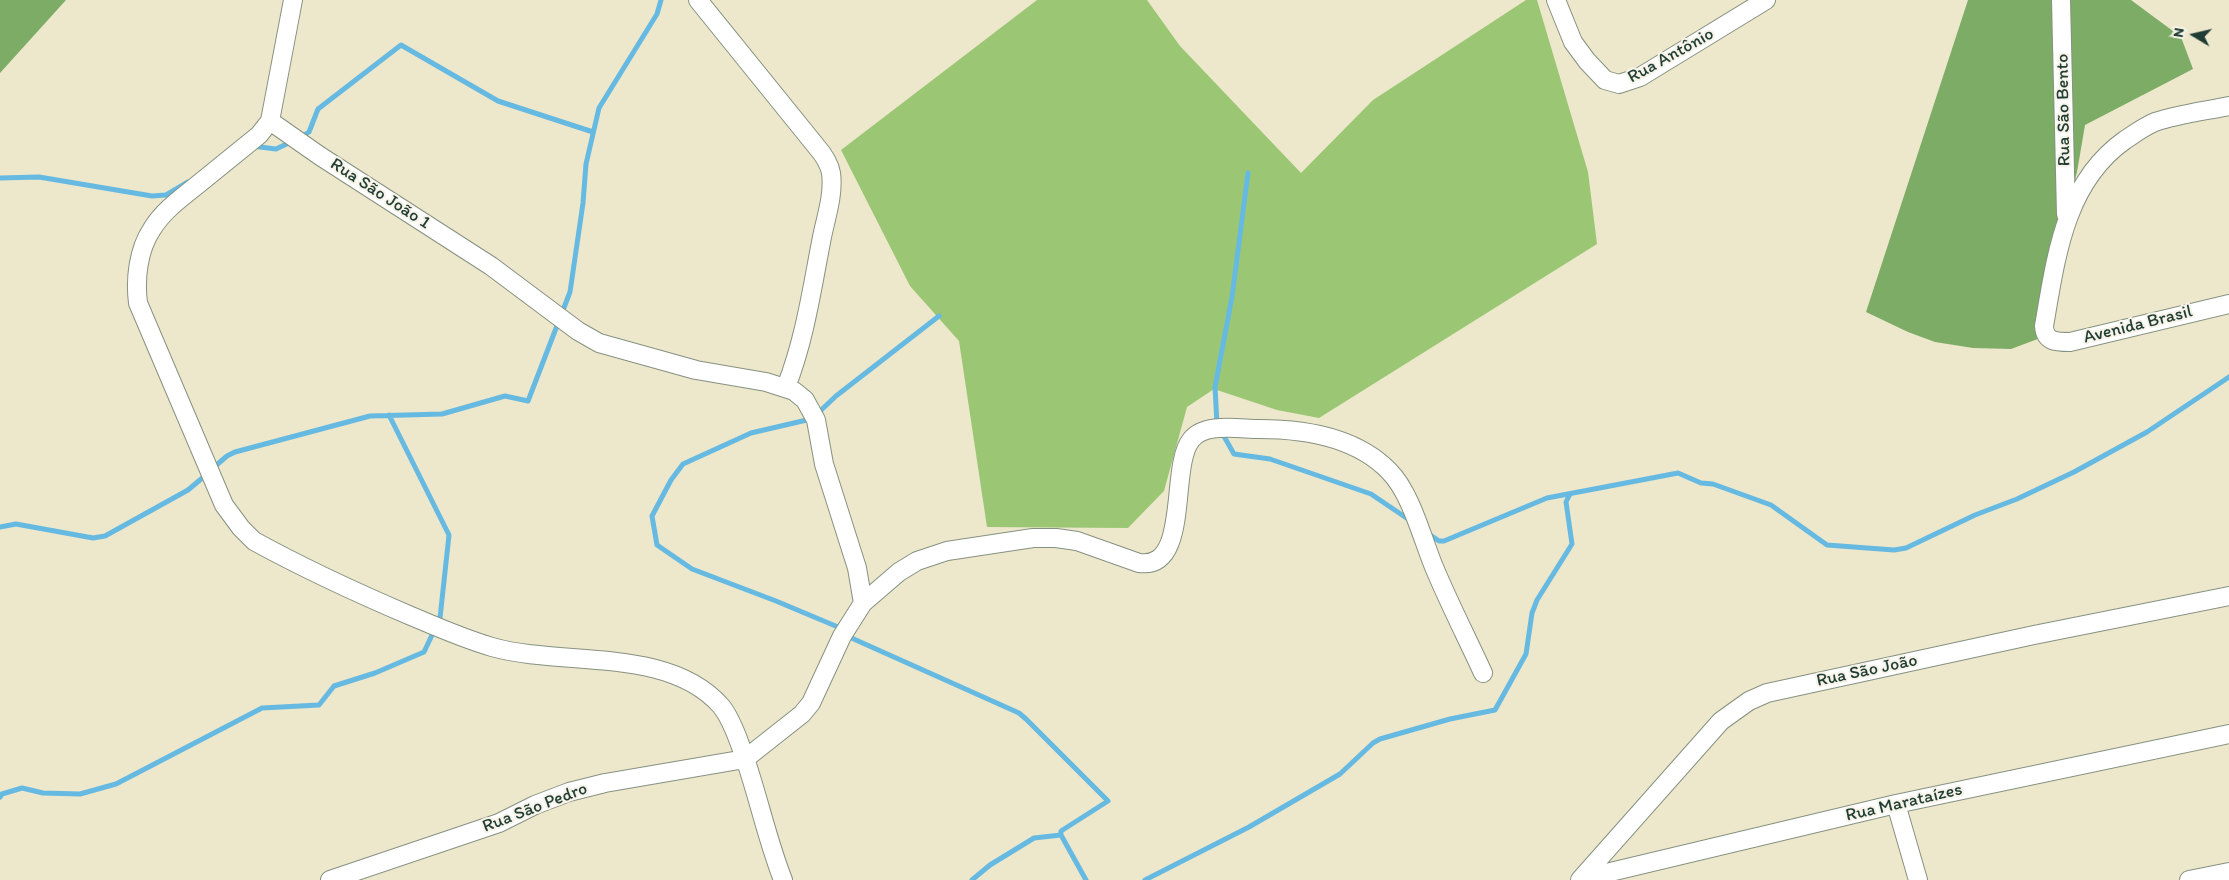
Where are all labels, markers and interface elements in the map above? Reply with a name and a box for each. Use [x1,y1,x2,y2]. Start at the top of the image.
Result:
north arrow [2169,10,2219,60]
street label: Rua Antônio [1624,23,1718,89]
text: N [2170,27,2188,39]
street label: Rua São Bento [2052,53,2076,167]
street label: Rua São João 1 [326,154,434,234]
street label: Avenida Brasil [2081,301,2195,349]
street label: Rua São João [1815,650,1919,692]
street label: Rua São Pedro [479,778,591,838]
street label: Rua Marataízes [1844,779,1964,827]

